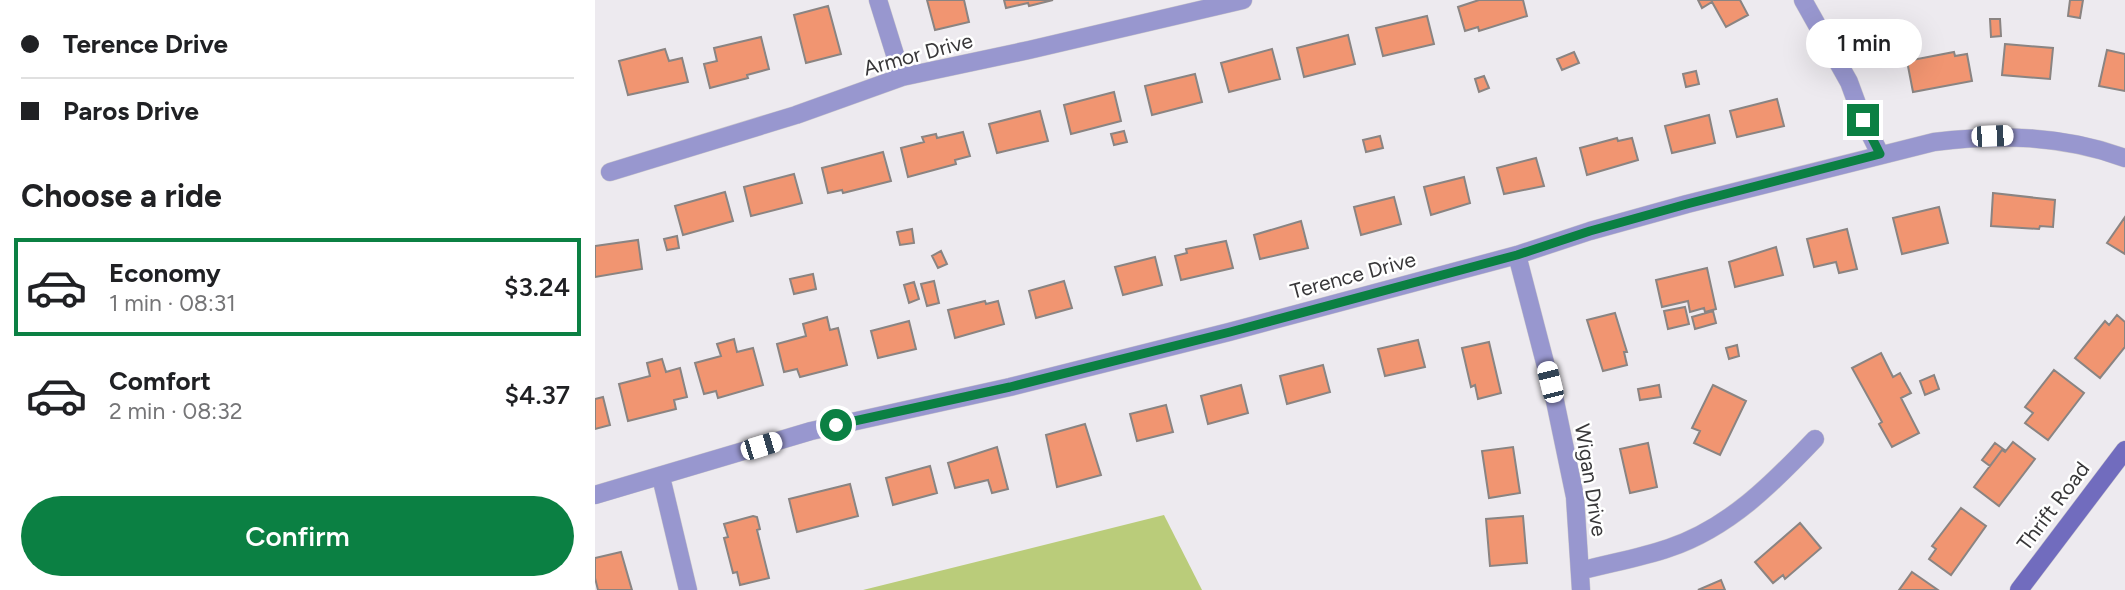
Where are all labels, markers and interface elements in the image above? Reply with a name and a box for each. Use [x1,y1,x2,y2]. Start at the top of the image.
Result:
callout: 1 min [1805,18,1921,68]
street label: Armor Drive [861,27,975,81]
text: Terence Drive [63,28,228,60]
text: 1 min [1837,29,1891,57]
text: Paros Drive [63,95,199,127]
route end [1847,104,1879,136]
car [1971,125,2014,147]
text: Choose a ride [21,177,222,215]
street label: Terence Drive [1288,246,1418,304]
icon: car [25,256,88,319]
text: Economy [109,257,221,289]
text: $3.24 [504,271,570,303]
text: 1 min · 08:31 [109,289,236,317]
car [1535,359,1566,405]
icon: car [25,364,88,427]
text: Comfort [109,365,211,397]
text: $4.37 [505,379,570,411]
text: 2 min · 08:32 [109,397,243,425]
route start [820,409,852,441]
street label: Wigan Drive [1570,422,1612,538]
car [738,430,785,462]
street label: Thrift Road [2012,457,2094,555]
button: Confirm [21,496,574,576]

